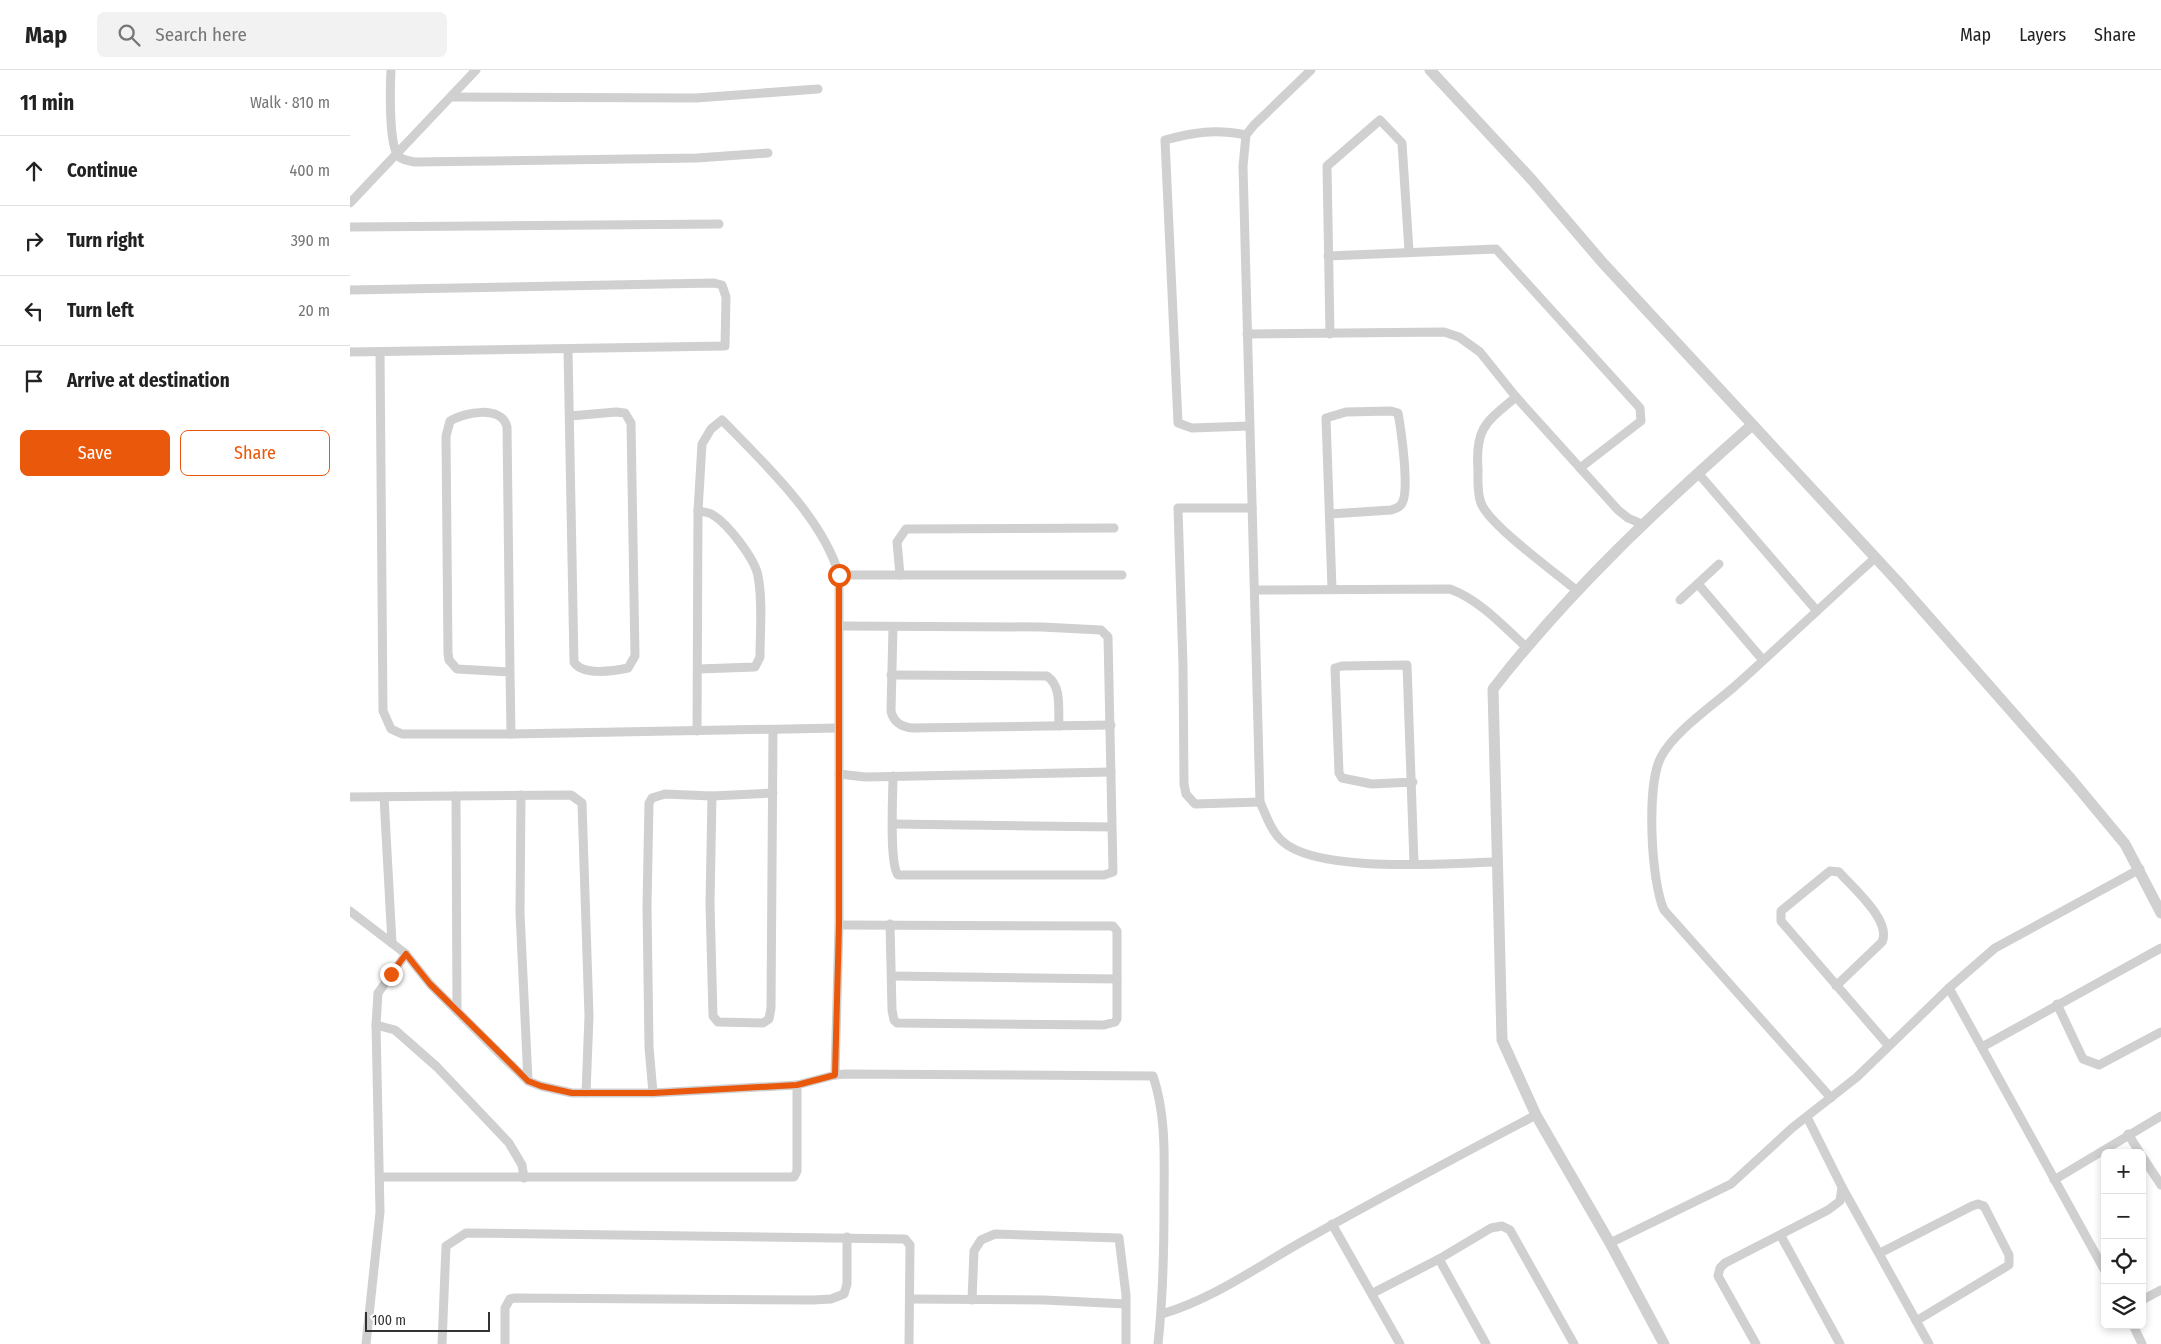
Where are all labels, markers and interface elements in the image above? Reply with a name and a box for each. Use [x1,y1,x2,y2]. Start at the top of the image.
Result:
search box [97,12,447,57]
text: Map [25,21,67,49]
icon: search [115,21,143,49]
text: Search here [155,23,247,46]
text: Map [1960,24,1991,46]
text: Layers [2019,24,2066,46]
text: Share [2094,24,2136,46]
text: 11 min [20,90,74,116]
text: Walk · 810 m [250,93,330,112]
icon: ahead [20,157,48,185]
text: Continue [67,159,138,182]
text: 400 m [290,161,330,180]
icon: right [20,227,48,255]
text: Turn right [67,229,144,252]
text: 390 m [291,231,330,250]
icon: left [20,297,48,325]
text: Turn left [67,299,134,322]
text: 20 m [299,301,330,320]
icon: arrive [20,367,48,395]
text: Arrive at destination [67,369,230,392]
button: Save [20,430,170,476]
button: Share [180,430,330,476]
route start [828,564,851,587]
route end [380,963,403,986]
map controls [2101,1149,2146,1329]
button: + [2101,1149,2146,1194]
button: − [2101,1194,2146,1239]
button: locate [2101,1239,2146,1284]
button: layers [2101,1284,2146,1329]
scale bar [365,1309,490,1332]
text: 100 m [372,1312,406,1329]

